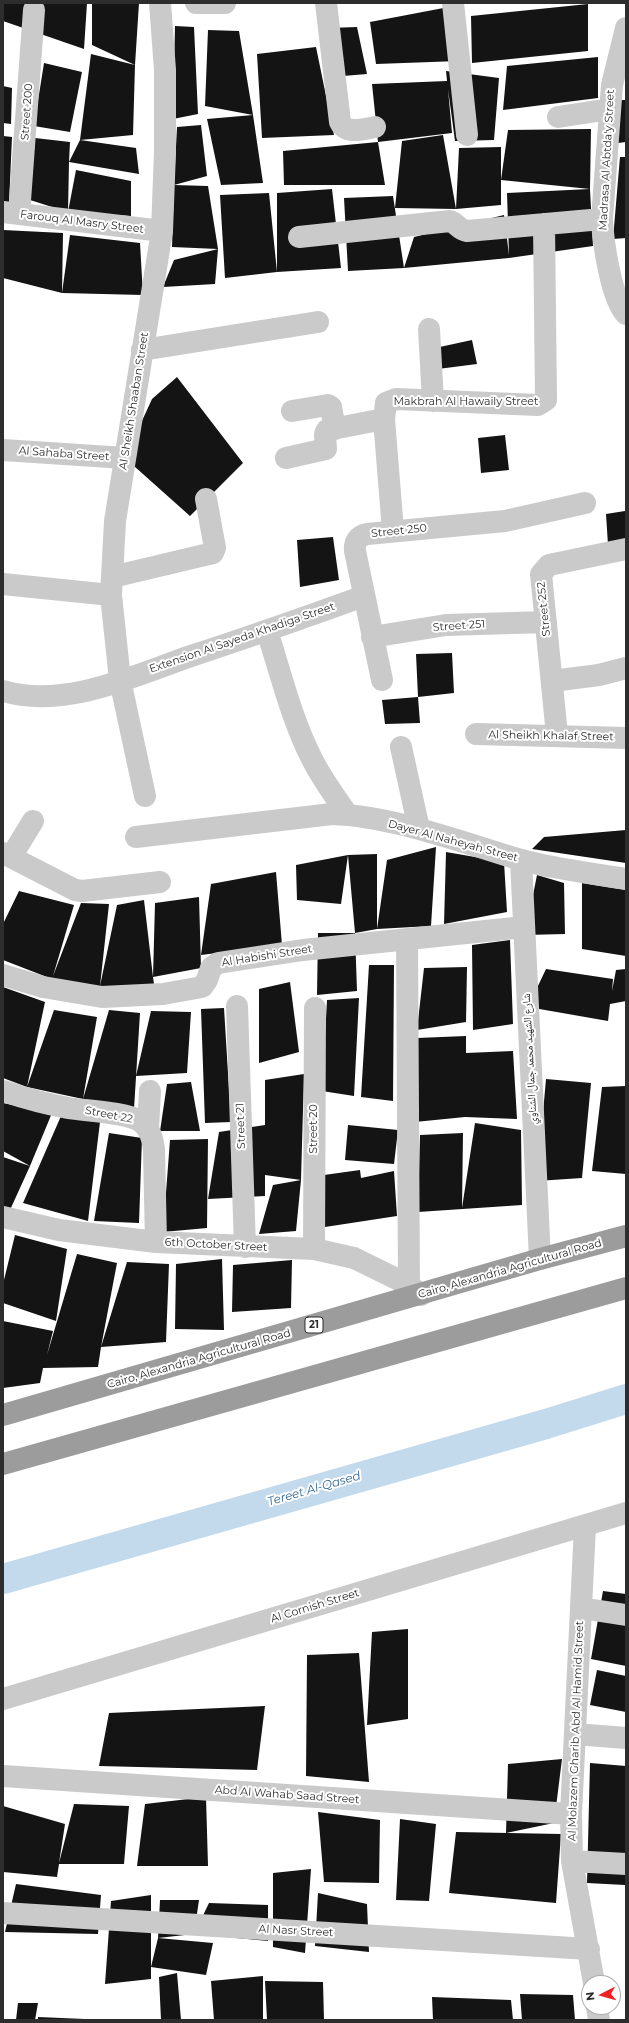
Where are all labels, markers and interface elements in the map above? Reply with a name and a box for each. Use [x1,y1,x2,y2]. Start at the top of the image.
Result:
street label: Street 200 [18,83,36,141]
street label: Madrasa Al Abtda'y Street [597,89,617,231]
street label: Farouq Al Masry Street [19,208,145,236]
street label: Al Sheikh Shaaban Street [117,331,151,471]
street label: Makbrah Al Hawaily Street [394,395,538,409]
street label: Al Sahaba Street [18,444,110,464]
street label: Street 250 [371,522,427,540]
street label: Street 252 [535,581,553,637]
street label: Extension Al Sayeda Khadiga Street [148,600,336,676]
street label: Street 251 [432,618,486,634]
street label: Al Sheikh Khalaf Street [488,728,614,744]
street label: Dayer Al Naheyah Street [387,817,519,865]
street label: Al Habishi Street [221,942,313,970]
street label: شارع الشهيد محمد جمال الشناوي [520,993,540,1125]
street label: Street 21 [234,1103,248,1149]
street label: Street 22 [84,1104,134,1126]
street label: Street 20 [307,1104,321,1154]
street label: 6th October Street [164,1236,268,1254]
street label: Cairo, Alexandria Agricultural Road [417,1236,603,1302]
road number: 21 [305,1317,323,1333]
street label: Cairo, Alexandria Agricultural Road [106,1326,292,1392]
water label: Tereet Al-Qased [266,1469,362,1509]
street label: Al Cornish Street [269,1586,361,1626]
street label: Al Molazem Gharib Abd Al Hamid Street [566,1621,586,1841]
street label: Abd Al Wahab Saad Street [214,1783,360,1807]
street label: Al Nasr Street [258,1922,334,1940]
north arrow [581,1975,621,2015]
text: N [583,1991,597,2001]

